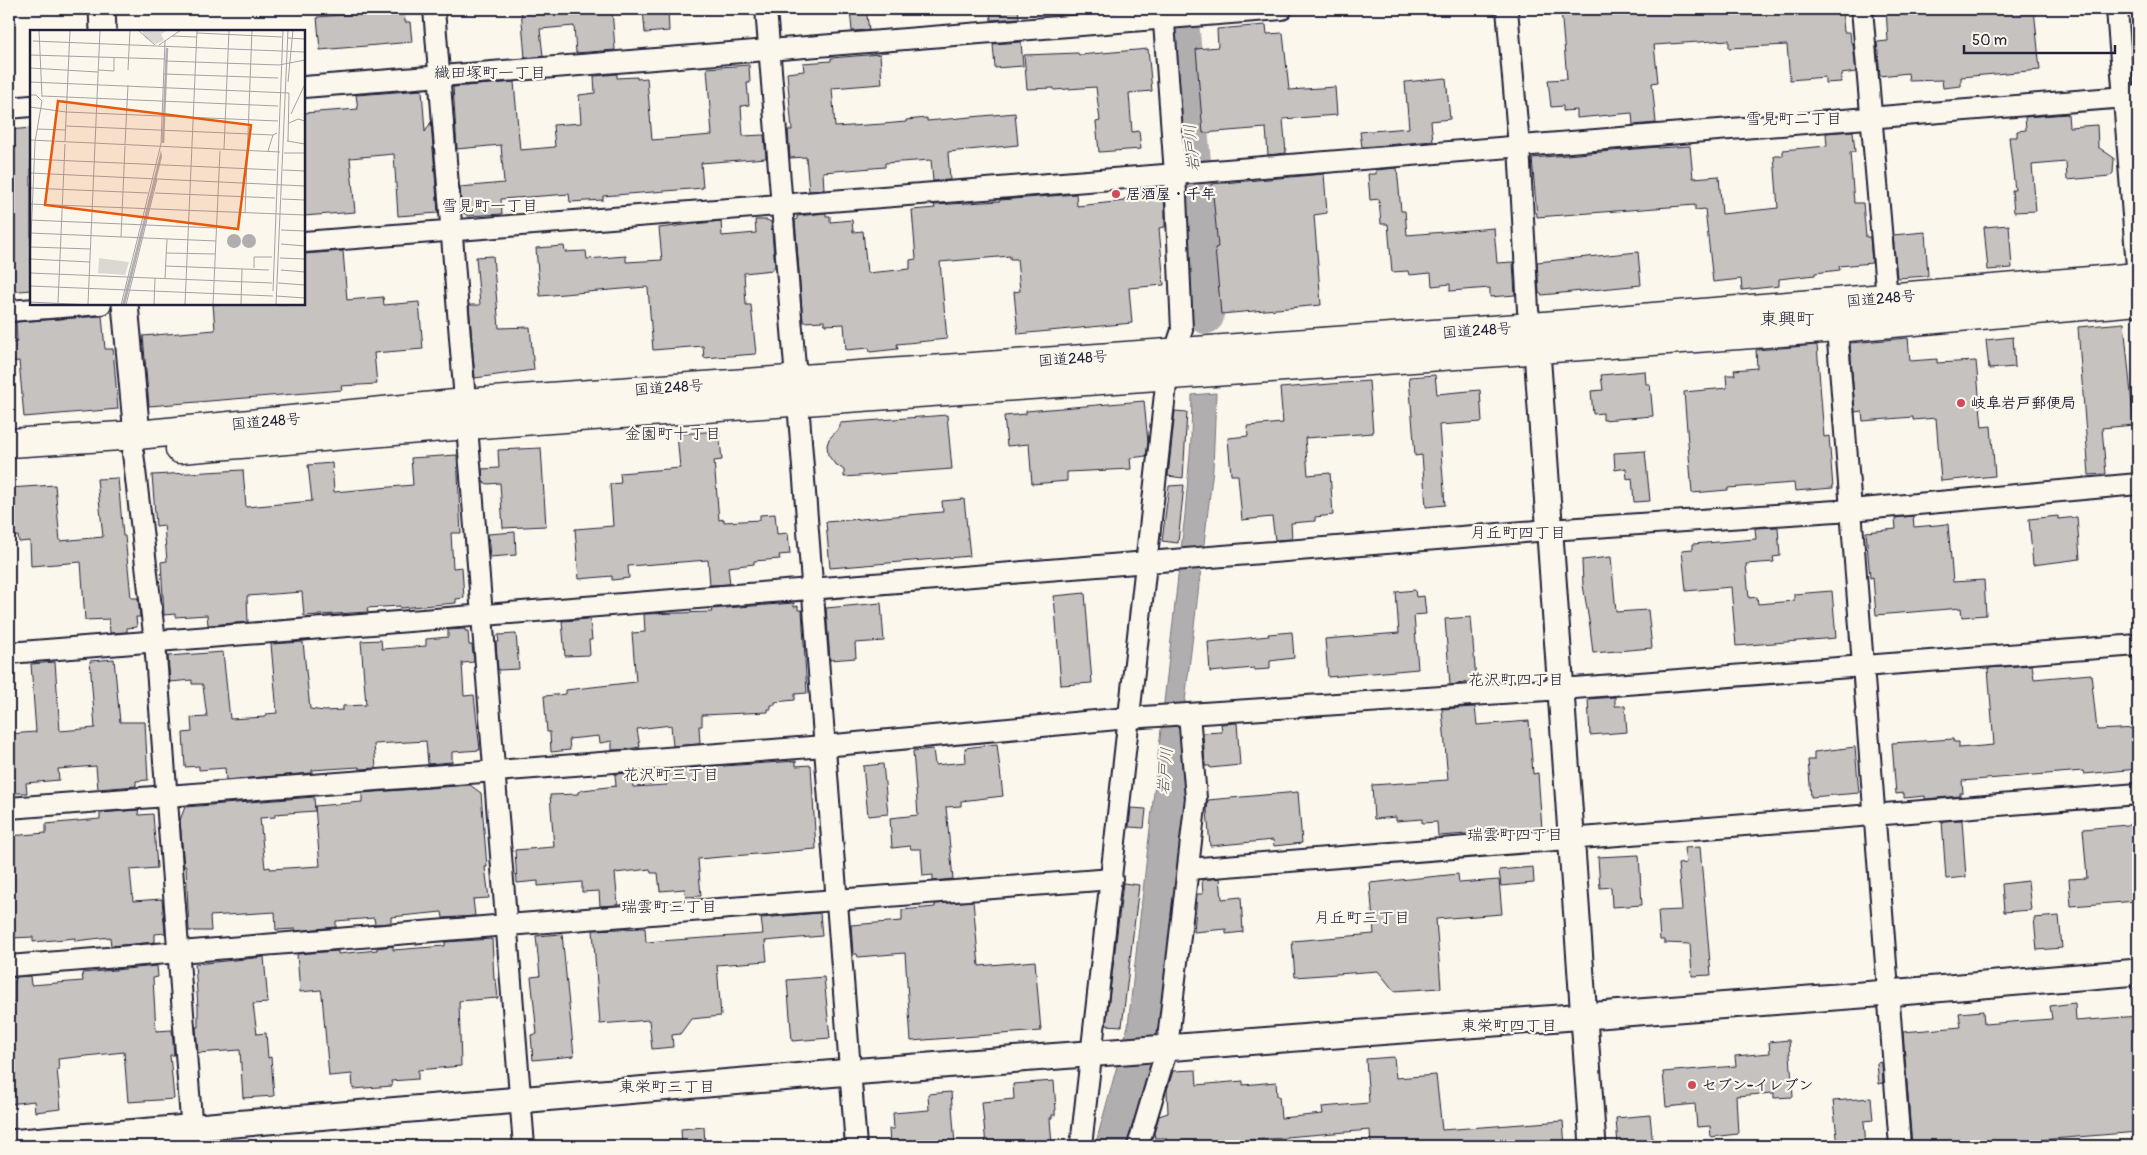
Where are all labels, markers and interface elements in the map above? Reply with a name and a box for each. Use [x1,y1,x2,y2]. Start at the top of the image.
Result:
scale bar [1964,22,2116,54]
inset map [30,30,305,305]
text: 50 m [1972,31,2007,50]
district label: 織田塚町一丁目 [434,63,546,83]
district label: 雪見町二丁目 [1746,109,1842,129]
water label: 岩戸川 [1180,123,1204,173]
place label: 居酒屋・千年 [1126,185,1216,204]
marker: 居酒屋・千年 [1110,188,1122,200]
district label: 雪見町一丁目 [442,196,538,216]
street label: 国道248号 [1845,287,1917,311]
district label: 東興町 [1760,308,1814,331]
street label: 国道248号 [1442,319,1512,343]
street label: 国道248号 [1038,347,1108,371]
street label: 国道248号 [634,376,704,400]
place label: 岐阜岩戸郵便局 [1971,394,2076,413]
marker: 岐阜岩戸郵便局 [1955,397,1967,409]
street label: 国道248号 [230,410,302,434]
district label: 金園町十丁目 [625,424,721,444]
district label: 月丘町四丁目 [1470,523,1566,543]
district label: 花沢町四丁目 [1468,670,1564,690]
water label: 岩戸川 [1153,746,1177,796]
district label: 花沢町三丁目 [623,765,719,785]
district label: 瑞雲町四丁目 [1467,825,1563,845]
district label: 瑞雲町三丁目 [621,897,717,917]
district label: 月丘町三丁目 [1314,908,1410,928]
district label: 東栄町四丁目 [1461,1016,1557,1036]
place label: セブン-イレブン [1702,1076,1813,1095]
district label: 東栄町三丁目 [619,1077,715,1097]
marker: セブン-イレブン [1686,1079,1698,1091]

